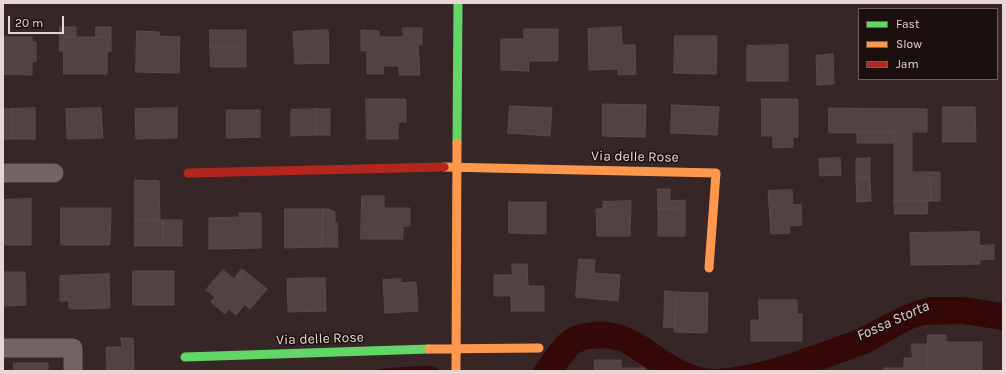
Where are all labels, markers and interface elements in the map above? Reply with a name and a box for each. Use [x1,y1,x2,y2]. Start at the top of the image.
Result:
scale bar [10,8,66,34]
legend [858,8,998,80]
text: 20 m [15,16,43,30]
text: Fast [896,17,919,31]
text: Slow [896,37,922,51]
text: Jam [896,57,919,71]
street label: Via delle Rose [591,148,679,166]
water label: Fossa Storta [854,297,932,345]
street label: Via delle Rose [276,329,364,349]

